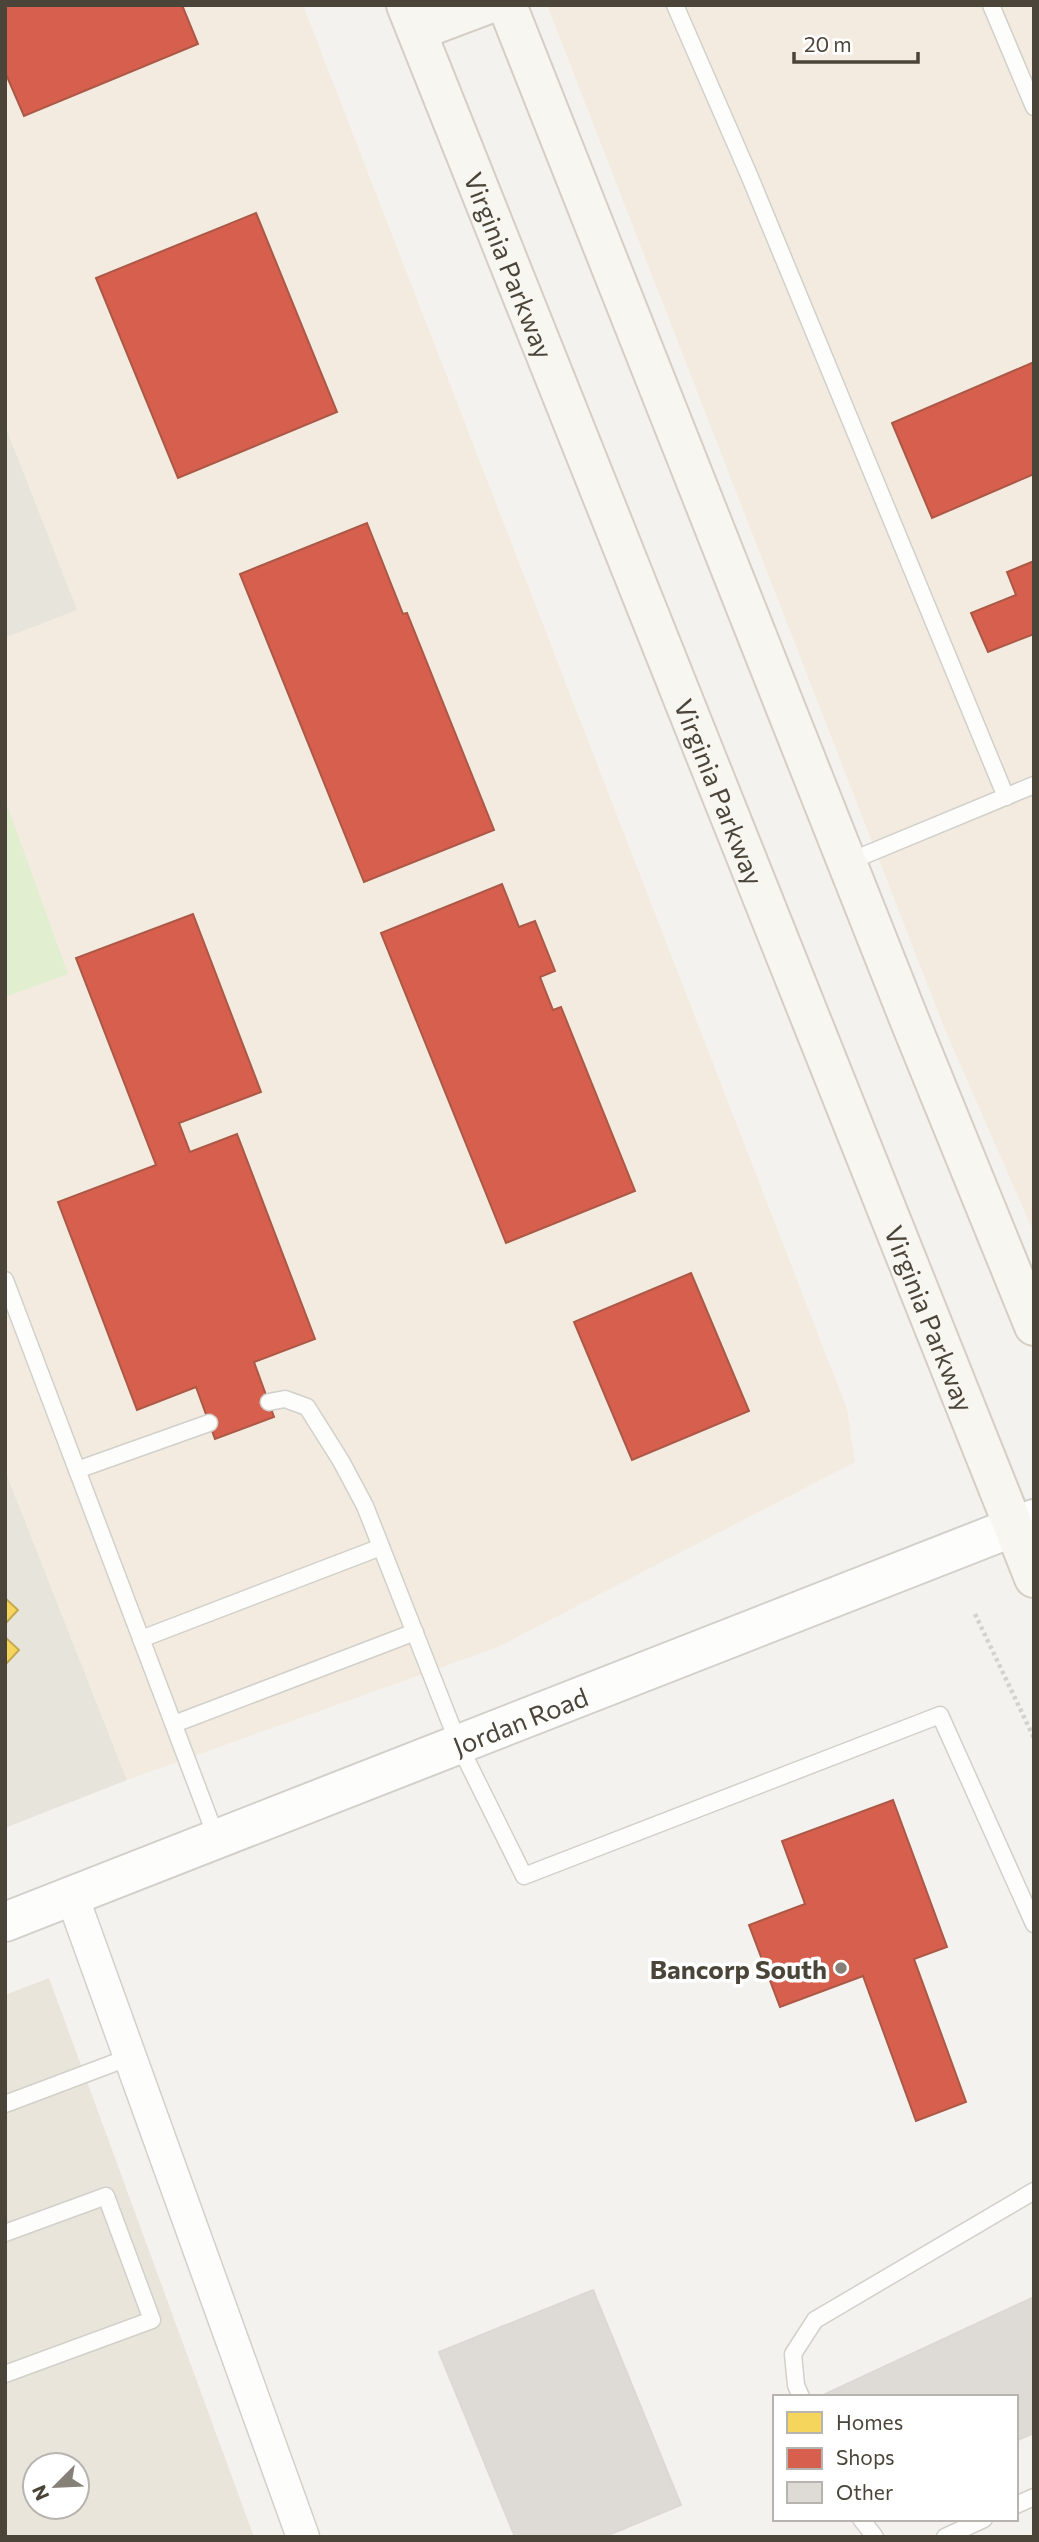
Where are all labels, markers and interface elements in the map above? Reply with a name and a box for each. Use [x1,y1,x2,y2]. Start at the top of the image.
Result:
scale bar [794,21,918,65]
text: 20 m [804,31,852,56]
street label: Virginia Parkway [459,168,561,363]
street label: Virginia Parkway [669,694,771,889]
street label: Virginia Parkway [879,1221,981,1416]
street label: Jordan Road [448,1680,592,1761]
place label: Bancorp South [650,1953,827,1984]
marker: Bancorp South [833,1960,849,1976]
legend [773,2395,1018,2521]
text: Homes [836,2409,903,2434]
text: Shops [836,2444,895,2469]
north arrow [21,2451,91,2521]
text: Other [836,2479,893,2504]
text: N [27,2482,53,2504]

